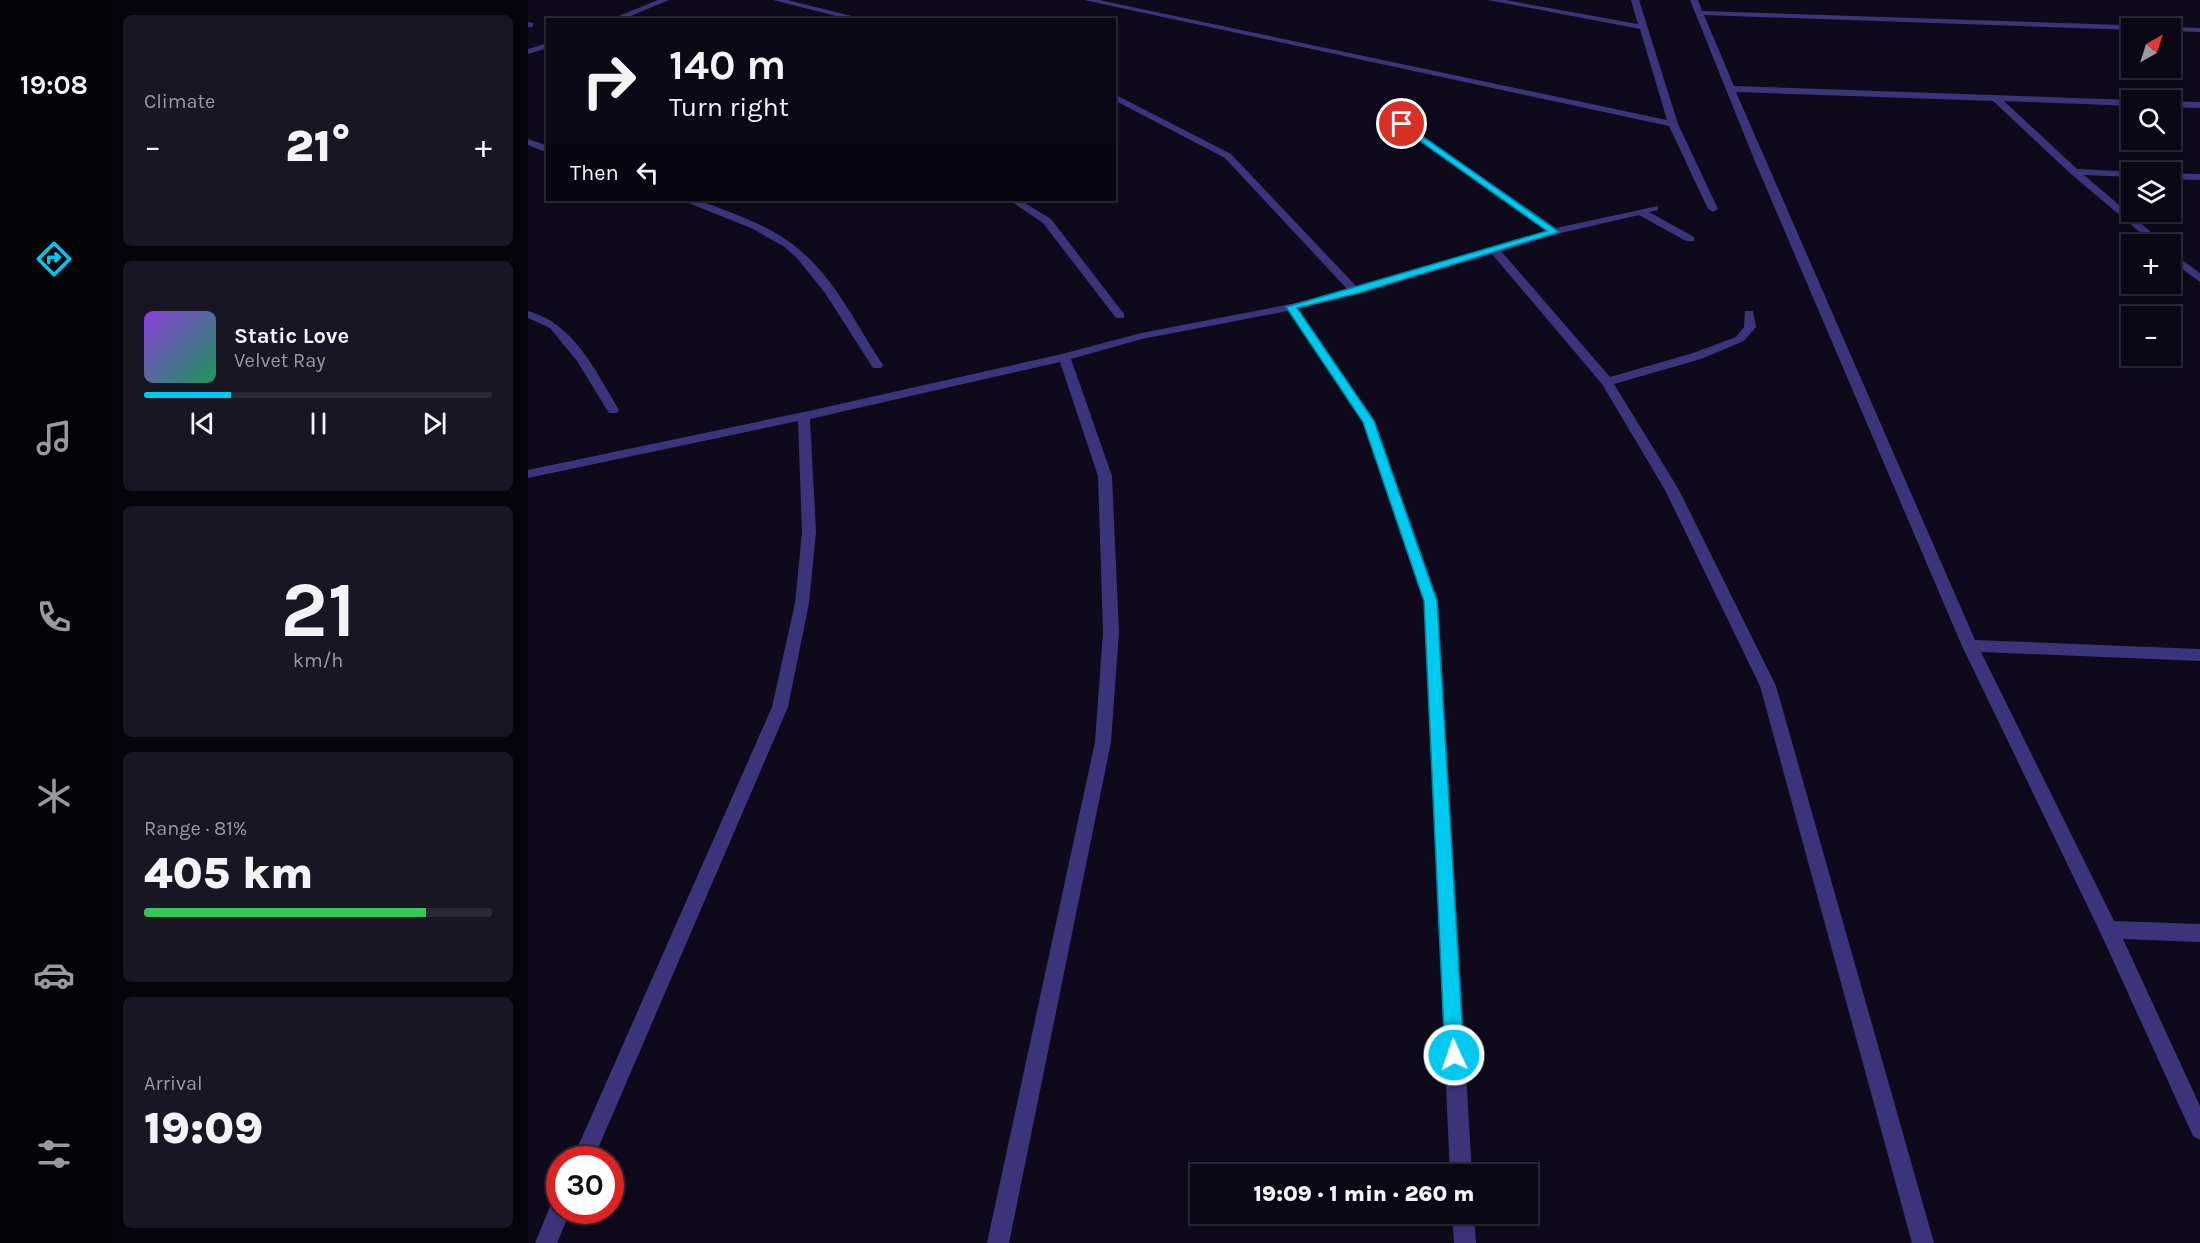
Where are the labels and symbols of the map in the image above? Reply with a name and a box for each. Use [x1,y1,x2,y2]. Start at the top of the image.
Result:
north arrow [2121,18,2181,78]
pin [1376,98,1427,149]
position arrow [1422,1023,1486,1087]
speed limit sign: 30 [546,1146,624,1224]

